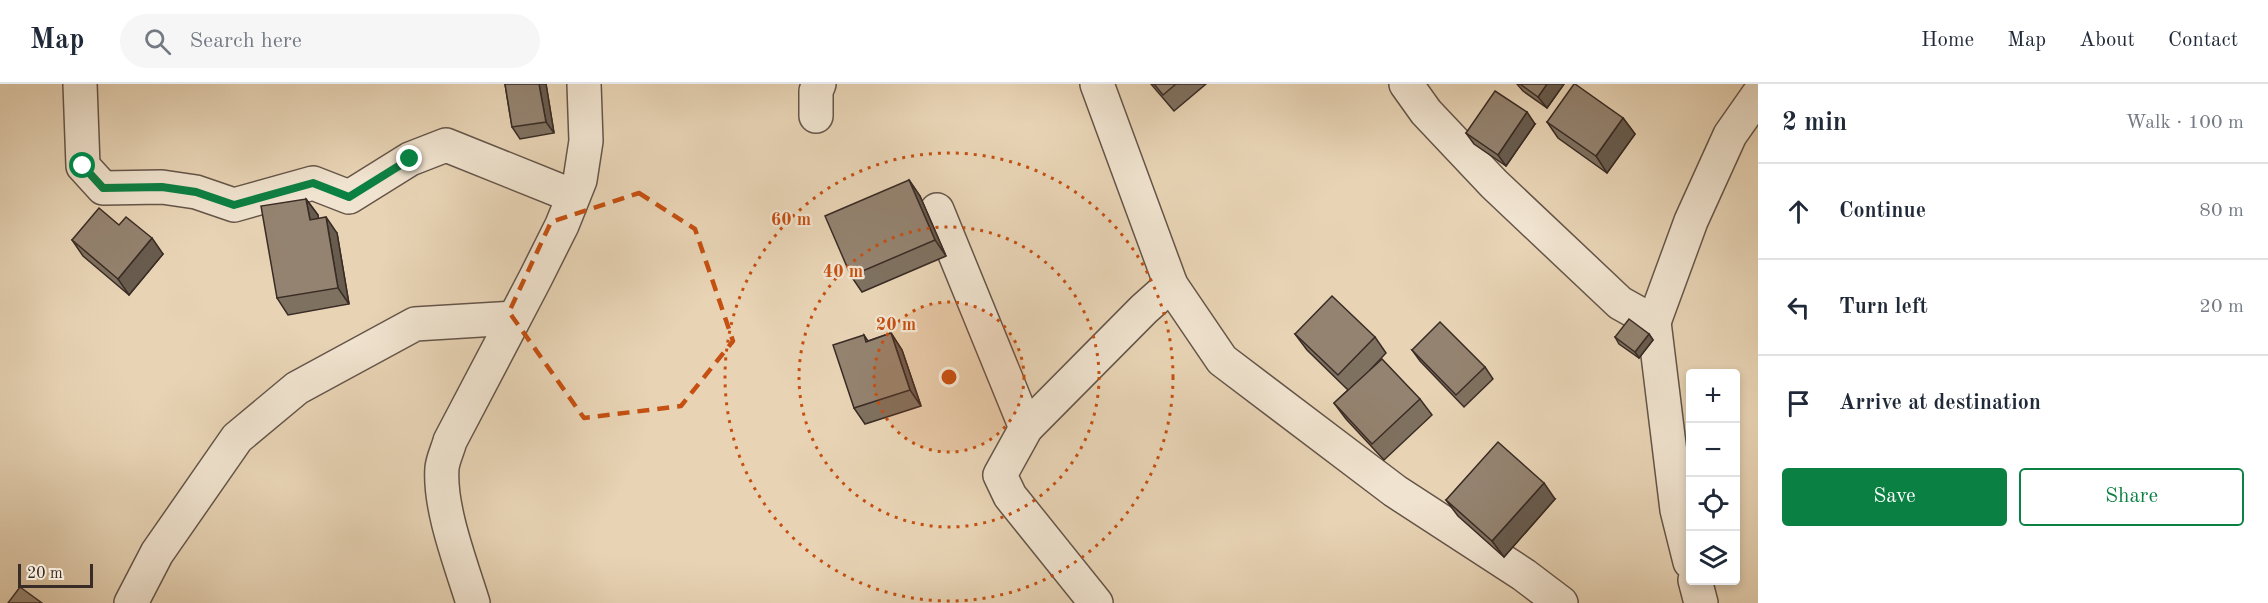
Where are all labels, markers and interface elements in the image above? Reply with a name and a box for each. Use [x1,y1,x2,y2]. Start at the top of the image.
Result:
search box [120,14,540,68]
icon: search [141,25,174,58]
text: Map [30,27,84,55]
text: Search here [189,30,302,52]
text: Home [1921,30,1974,51]
text: Map [2007,30,2046,51]
text: About [2079,30,2135,51]
text: Contact [2168,30,2238,51]
text: 2 min [1782,110,1847,136]
text: Walk · 100 m [2125,113,2244,133]
route end [396,145,422,171]
route start [69,152,95,178]
icon: ahead [1782,195,1815,228]
text: Continue [1839,200,1926,222]
text: 80 m [2199,201,2244,221]
text: 60 m [771,211,811,229]
text: 40 m [823,263,863,281]
icon: left [1782,291,1815,324]
text: Turn left [1839,296,1928,318]
text: 20 m [2199,297,2244,317]
text: 20 m [876,316,916,334]
centre of rings [939,367,959,387]
map controls [1686,369,1740,585]
button: + [1686,369,1740,423]
icon: arrive [1782,387,1815,420]
text: Arrive at destination [1839,392,2041,414]
button: − [1686,423,1740,477]
button: Save [1782,468,2007,526]
button: Share [2019,468,2244,526]
button: locate [1686,477,1740,531]
button: layers [1686,531,1740,585]
scale bar [18,561,93,588]
text: 20 m [27,566,63,582]

